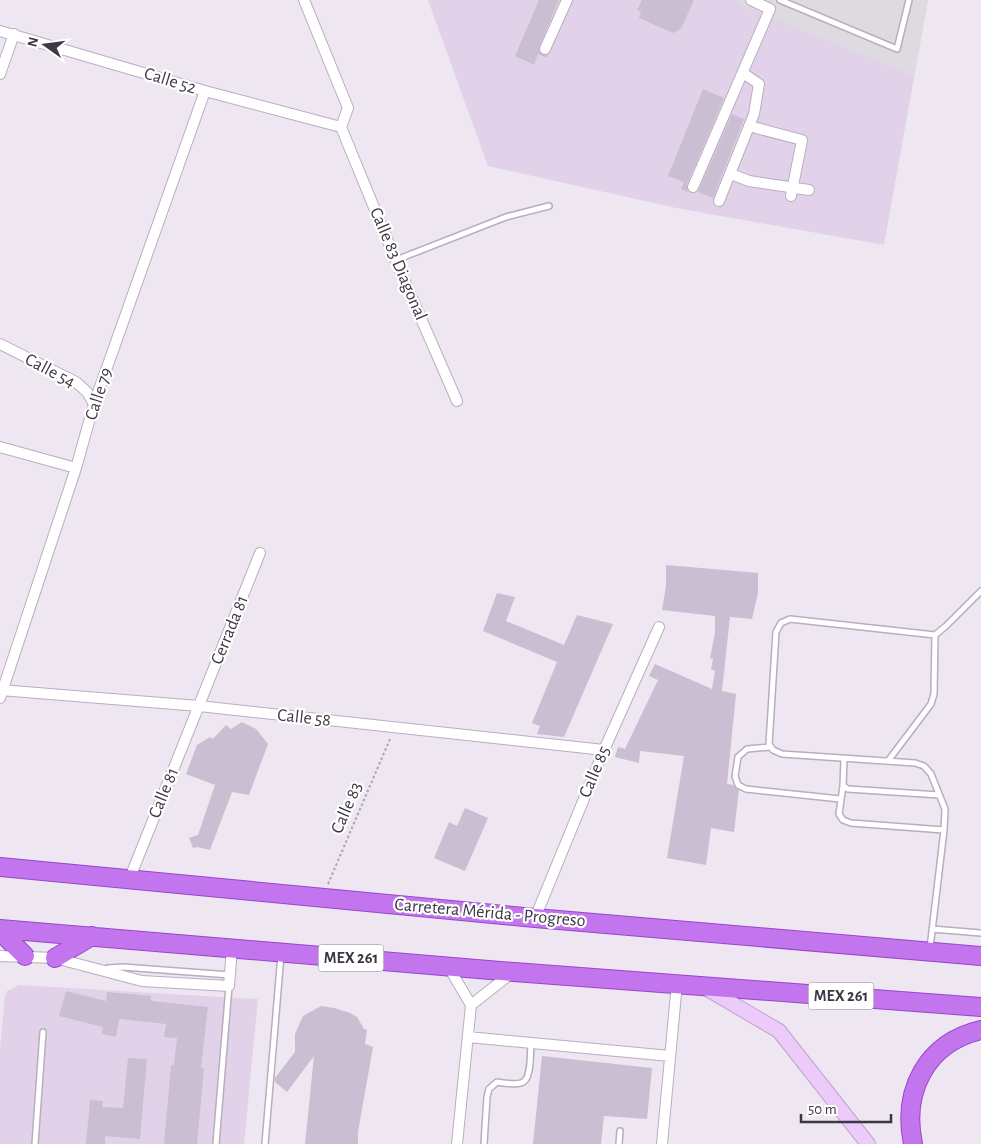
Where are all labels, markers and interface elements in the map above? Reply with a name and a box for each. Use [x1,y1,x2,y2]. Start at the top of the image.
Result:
north arrow [20,20,70,70]
text: N [25,36,41,49]
street label: Calle 52 [142,65,198,97]
street label: Calle 83 Diagonal [366,205,430,323]
street label: Calle 54 [22,350,78,392]
street label: Calle 79 [82,366,116,422]
street label: Cerrada 81 [208,593,252,667]
street label: Calle 58 [276,706,332,730]
street label: Calle 85 [576,744,614,800]
street label: Calle 81 [146,765,182,821]
street label: Calle 83 [328,780,366,836]
street label: Carretera Mérida - Progreso [394,896,586,930]
road number: MEX 261 [318,944,384,971]
road number: MEX 261 [808,982,874,1009]
scale bar [801,1092,891,1124]
text: 50 m [808,1102,837,1117]

